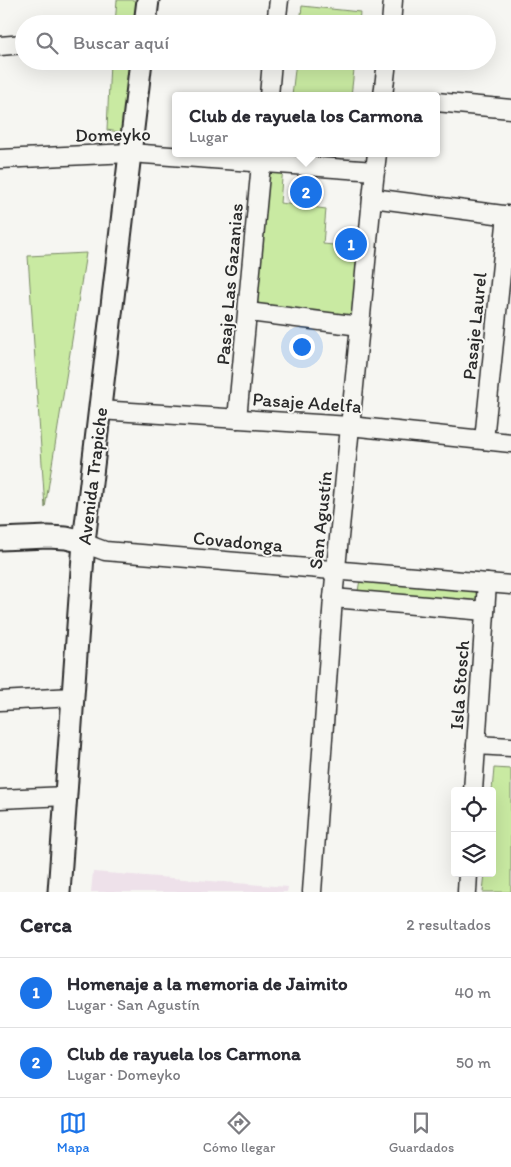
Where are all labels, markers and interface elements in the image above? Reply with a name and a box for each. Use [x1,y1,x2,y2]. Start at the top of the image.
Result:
search box [15,15,496,70]
icon: search [33,29,61,57]
text: Buscar aquí [73,31,169,54]
popup [172,92,440,157]
text: Club de rayuela los Carmona [189,104,423,127]
street label: Domeyko [75,122,151,147]
text: Lugar [189,127,228,146]
pin: 2 [290,173,322,211]
street label: Pasaje Las Gazanias [211,202,248,366]
pin: 1 [335,225,367,263]
street label: Pasaje Laurel [457,271,492,381]
your location [289,334,315,360]
street label: Pasaje Adelfa [252,387,362,418]
street label: Avenida Trapiche [73,406,112,546]
street label: San Agustín [304,470,337,570]
street label: Covadonga [192,526,284,557]
street label: Isla Stosch [445,639,474,731]
map controls [451,787,496,877]
button: locate [451,787,496,832]
button: layers [451,832,496,877]
text: Cerca [20,912,72,937]
text: 2 resultados [406,915,491,934]
text: Homenaje a la memoria de Jaimito [67,972,348,995]
text: 1 [32,983,40,1002]
text: 40 m [454,983,491,1002]
text: Lugar · San Agustín [67,995,200,1014]
text: Club de rayuela los Carmona [67,1042,301,1065]
text: 2 [32,1053,40,1072]
text: 50 m [456,1053,491,1072]
text: Lugar · Domeyko [67,1065,181,1084]
tab: Mapa [57,1109,89,1156]
tab: Cómo llegar [203,1109,275,1156]
tab: Guardados [389,1109,454,1156]

